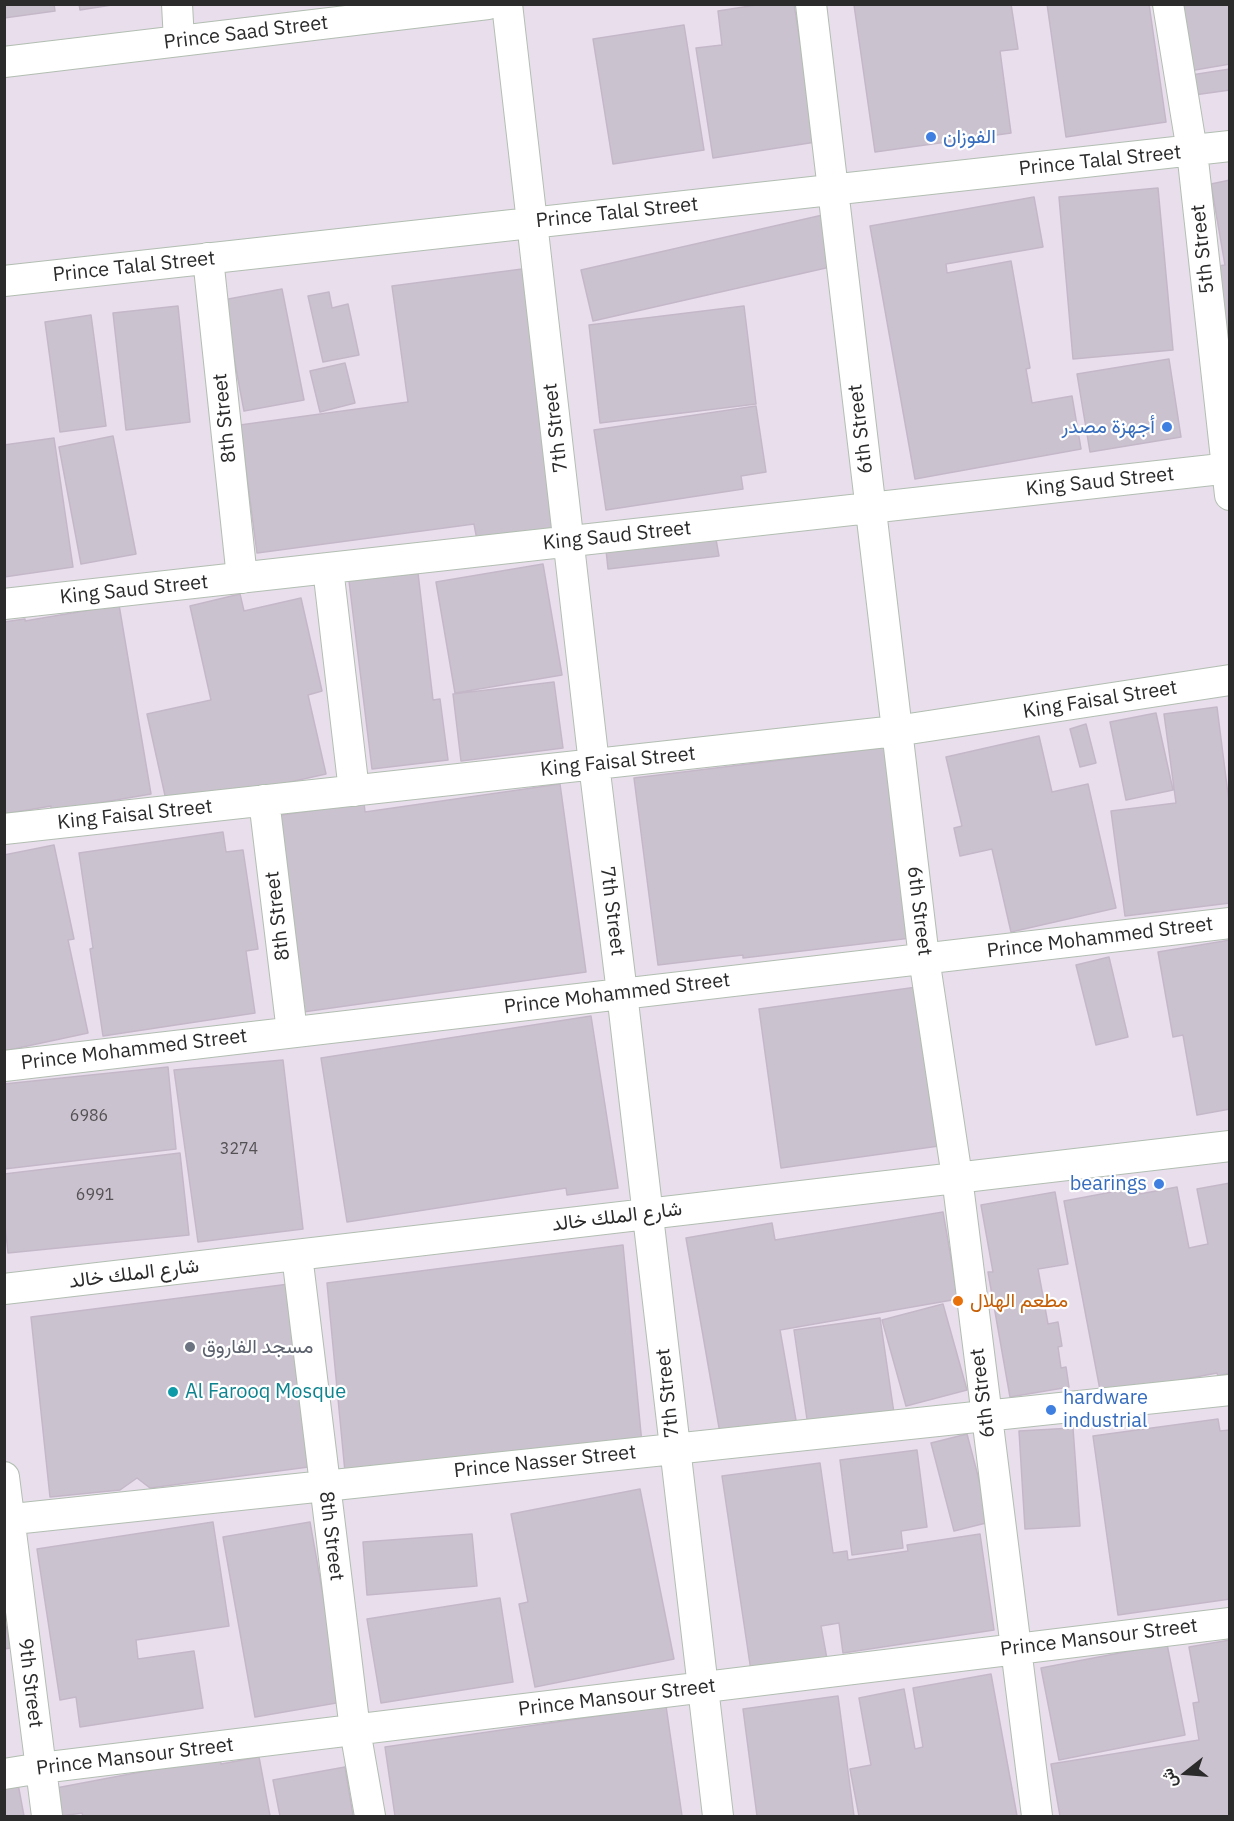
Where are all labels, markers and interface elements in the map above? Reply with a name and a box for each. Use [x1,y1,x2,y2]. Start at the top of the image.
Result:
street label: Prince Saad Street [162,11,330,55]
place label: الفوزان [943,125,996,149]
marker: الفوزان [924,130,938,144]
street label: Prince Talal Street [1018,141,1182,181]
street label: Prince Talal Street [535,193,699,233]
street label: 5th Street [1186,203,1220,295]
street label: Prince Talal Street [52,247,216,287]
street label: 8th Street [208,372,242,464]
street label: 7th Street [539,382,573,474]
street label: 6th Street [844,383,878,475]
place label: أجهزة مصدر [1061,415,1155,439]
marker: أجهزة مصدر [1160,420,1174,434]
street label: King Saud Street [1025,462,1175,502]
street label: King Saud Street [542,516,692,556]
street label: King Saud Street [59,570,209,610]
street label: King Faisal Street [1021,676,1179,724]
street label: King Faisal Street [539,742,697,782]
street label: King Faisal Street [56,795,214,835]
street label: 7th Street [595,865,629,957]
street label: 6th Street [902,865,936,957]
street label: 8th Street [261,870,295,962]
street label: Prince Mohammed Street [985,912,1215,964]
street label: Prince Mohammed Street [502,968,732,1020]
street label: Prince Mohammed Street [19,1024,249,1076]
house number: 6986 [70,1106,108,1126]
house number: 3274 [220,1139,258,1159]
place label: bearings [1070,1172,1147,1196]
marker: bearings [1152,1177,1166,1191]
house number: 6991 [76,1185,114,1205]
street label: شارع الملك خالد [550,1197,684,1237]
street label: شارع الملك خالد [67,1254,201,1294]
place label: مطعم الهلال [970,1289,1068,1313]
marker: مطعم الهلال [951,1294,965,1308]
place label: مسجد الفاروق [202,1335,313,1359]
marker: مسجد الفاروق [183,1340,197,1354]
street label: 7th Street [651,1347,685,1439]
street label: 6th Street [966,1347,1000,1439]
place label: Al Farooq Mosque [185,1380,346,1404]
marker: Al Farooq Mosque [166,1385,180,1399]
place label: hardware industrial [1063,1386,1148,1433]
marker: hardware industrial [1044,1403,1058,1417]
street label: Prince Nasser Street [453,1440,637,1484]
street label: 8th Street [314,1490,348,1582]
street label: Prince Mansour Street [999,1614,1199,1662]
street label: 9th Street [13,1637,47,1729]
street label: Prince Mansour Street [517,1674,717,1722]
street label: Prince Mansour Street [35,1733,235,1781]
north arrow [1156,1743,1216,1803]
text: ش [1156,1766,1181,1790]

